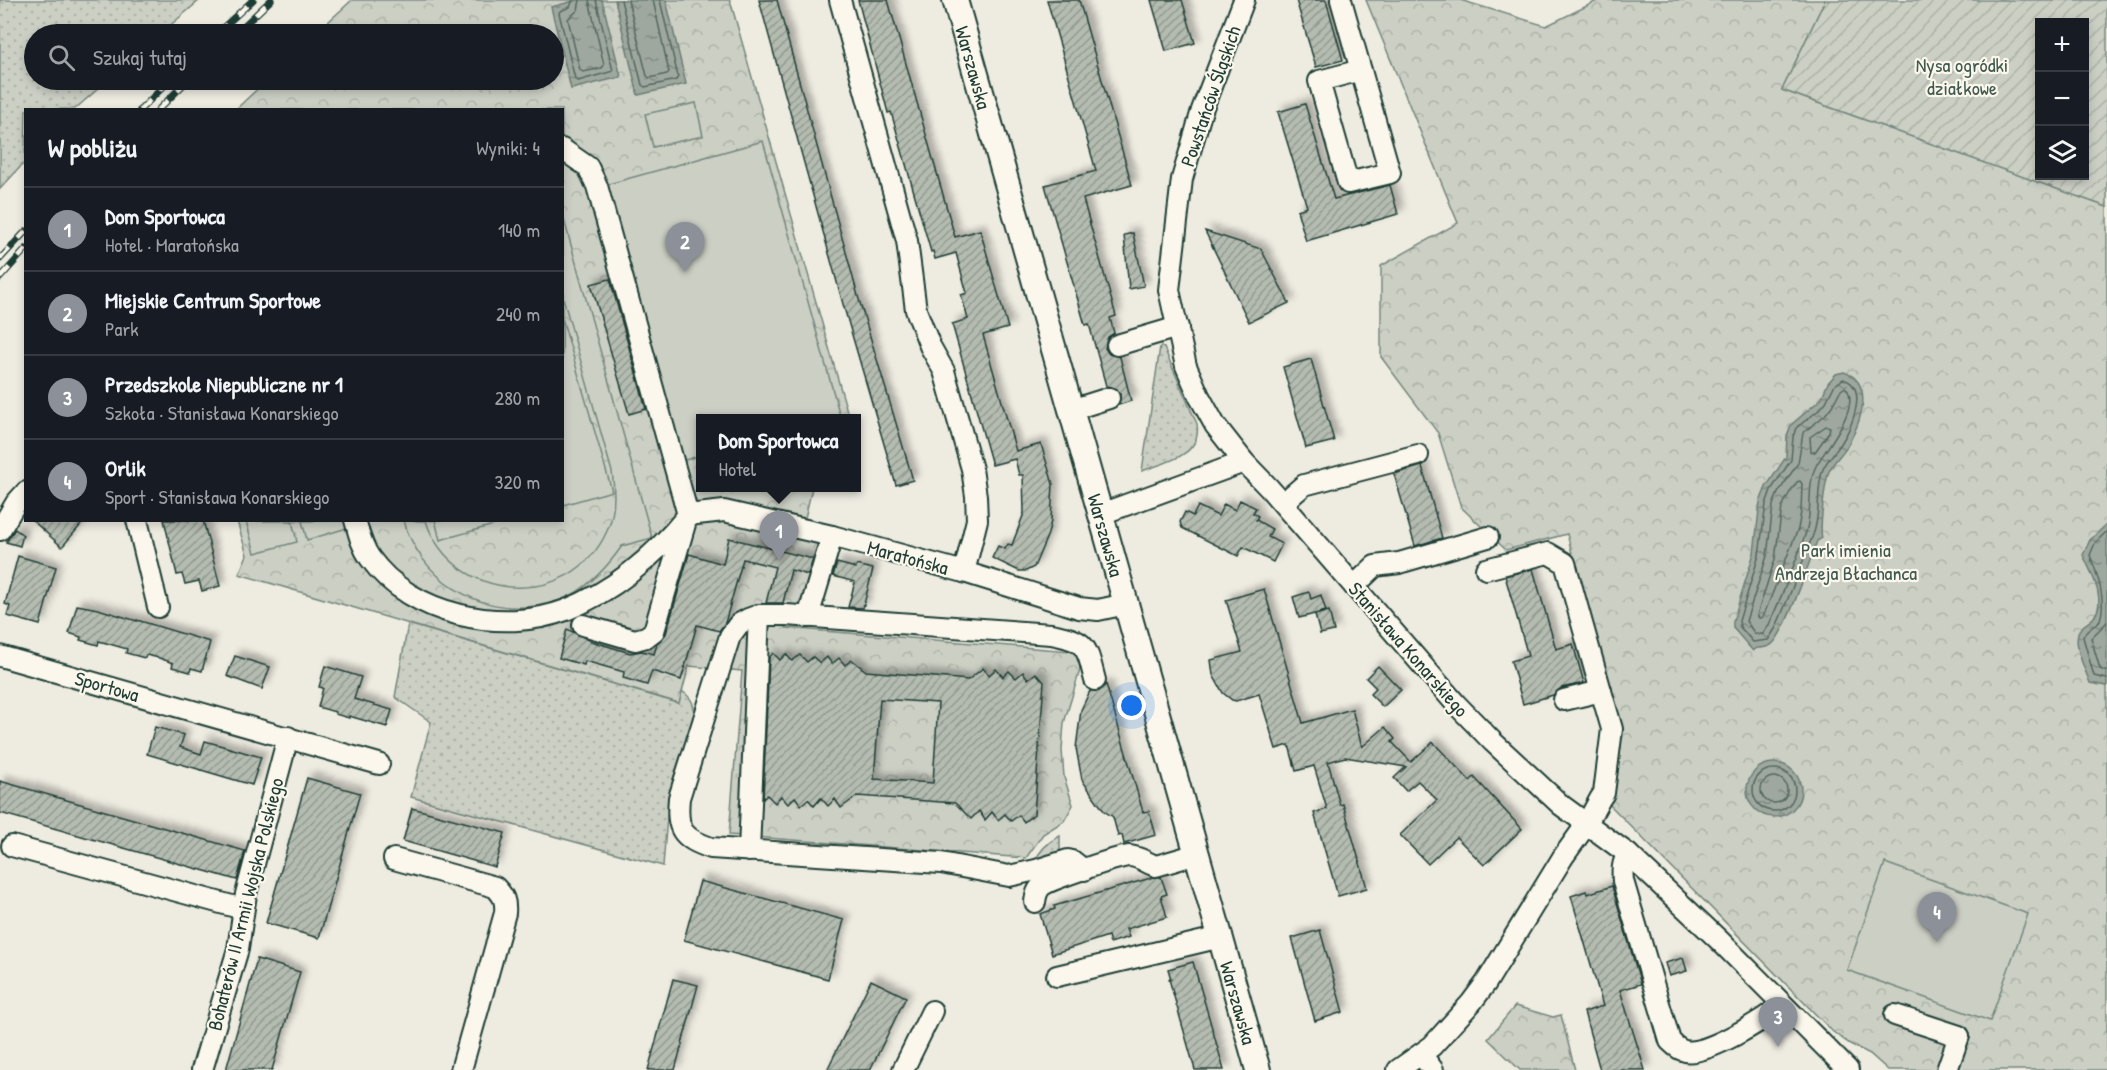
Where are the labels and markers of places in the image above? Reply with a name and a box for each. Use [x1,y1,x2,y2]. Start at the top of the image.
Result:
pin: 2 [666,222,704,272]
pin: 1 [760,512,798,561]
pin: 4 [1918,892,1956,942]
pin: 3 [1758,998,1798,1047]

